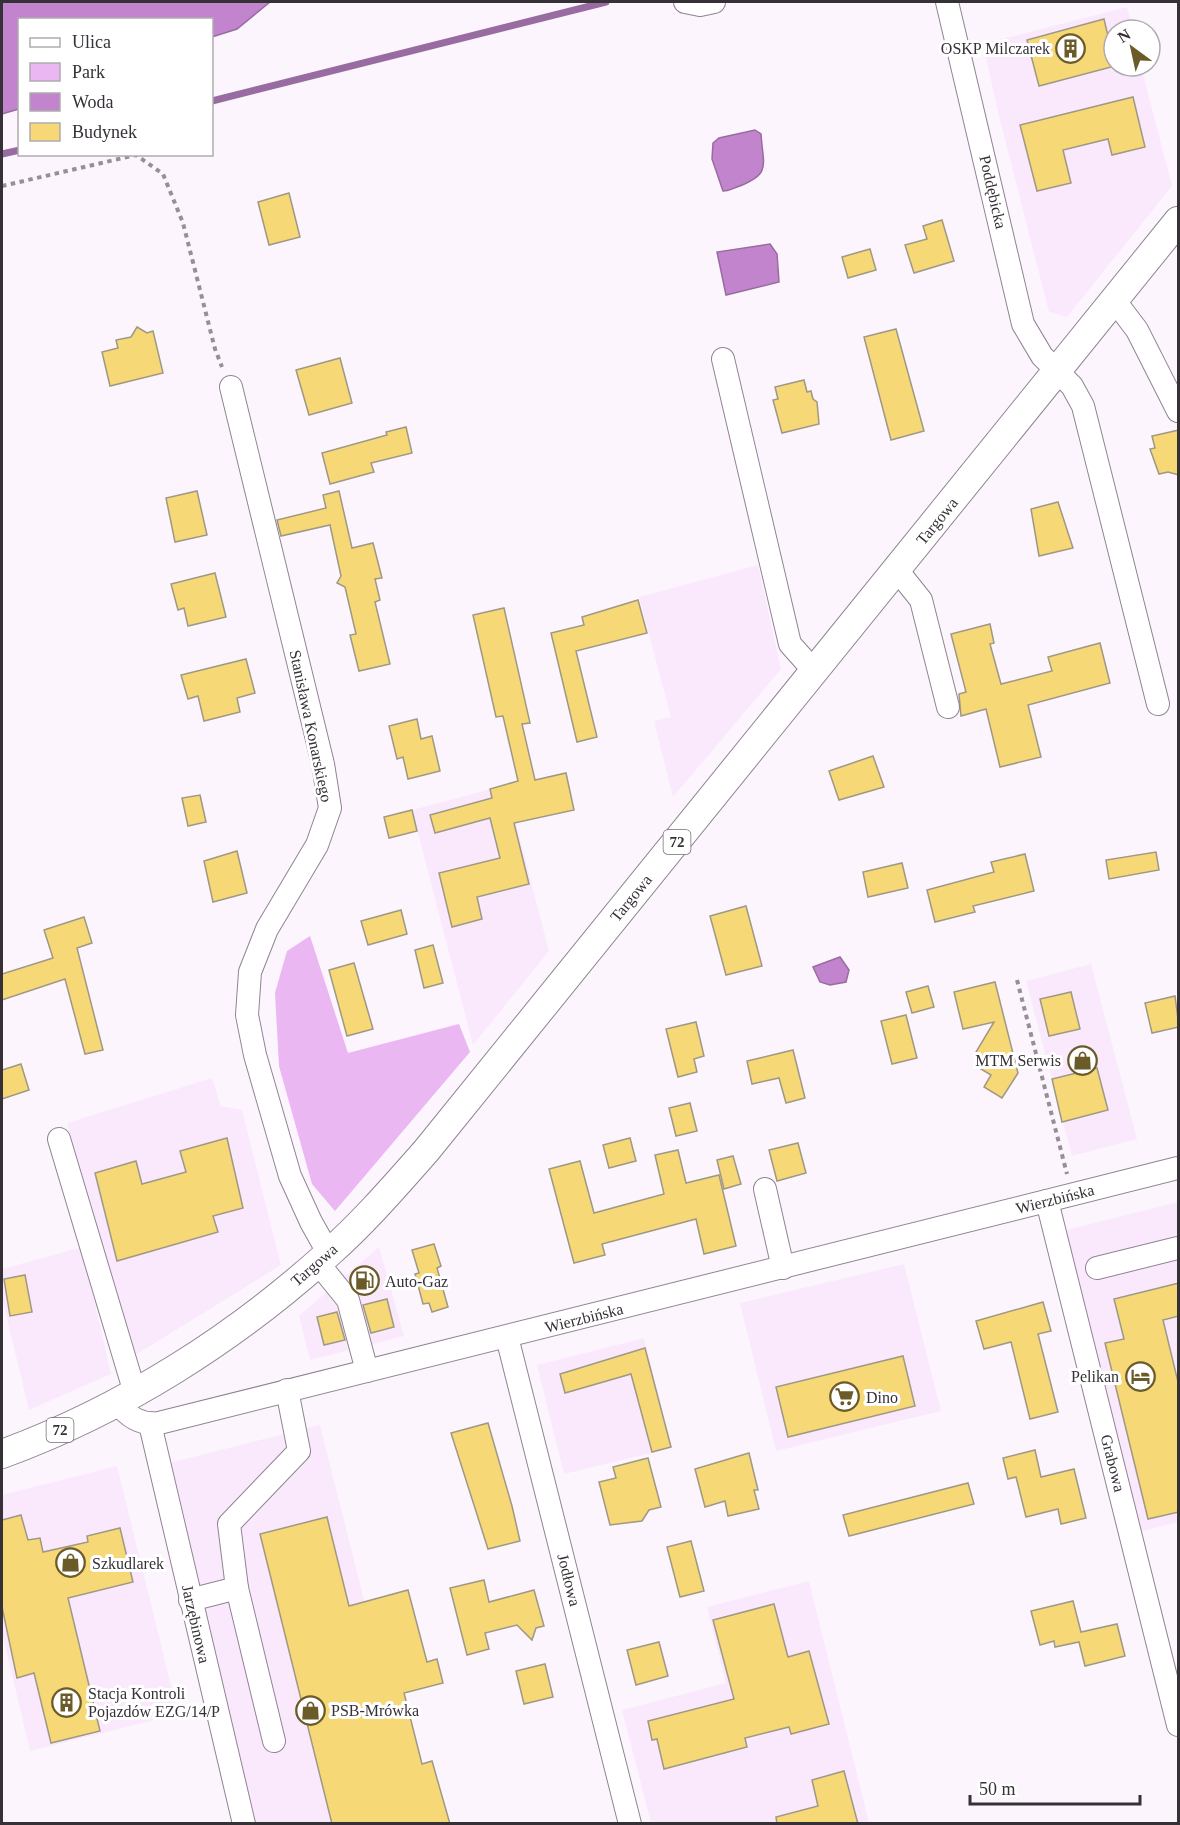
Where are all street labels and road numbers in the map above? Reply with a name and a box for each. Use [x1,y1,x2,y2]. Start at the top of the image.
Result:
street label: Poddębicka [975,154,1010,231]
street label: Targowa [913,494,962,549]
street label: Stanisława Konarskiego [286,648,335,804]
road number: 72 [664,830,690,854]
street label: Targowa [607,871,656,926]
street label: Wierzbińska [1014,1181,1096,1217]
street label: Targowa [287,1240,341,1290]
street label: Wierzbińska [543,1300,625,1336]
road number: 72 [46,1418,74,1442]
street label: Grabowa [1098,1432,1128,1494]
street label: Jodłowa [554,1552,584,1608]
street label: Jarzębinowa [178,1583,213,1665]

